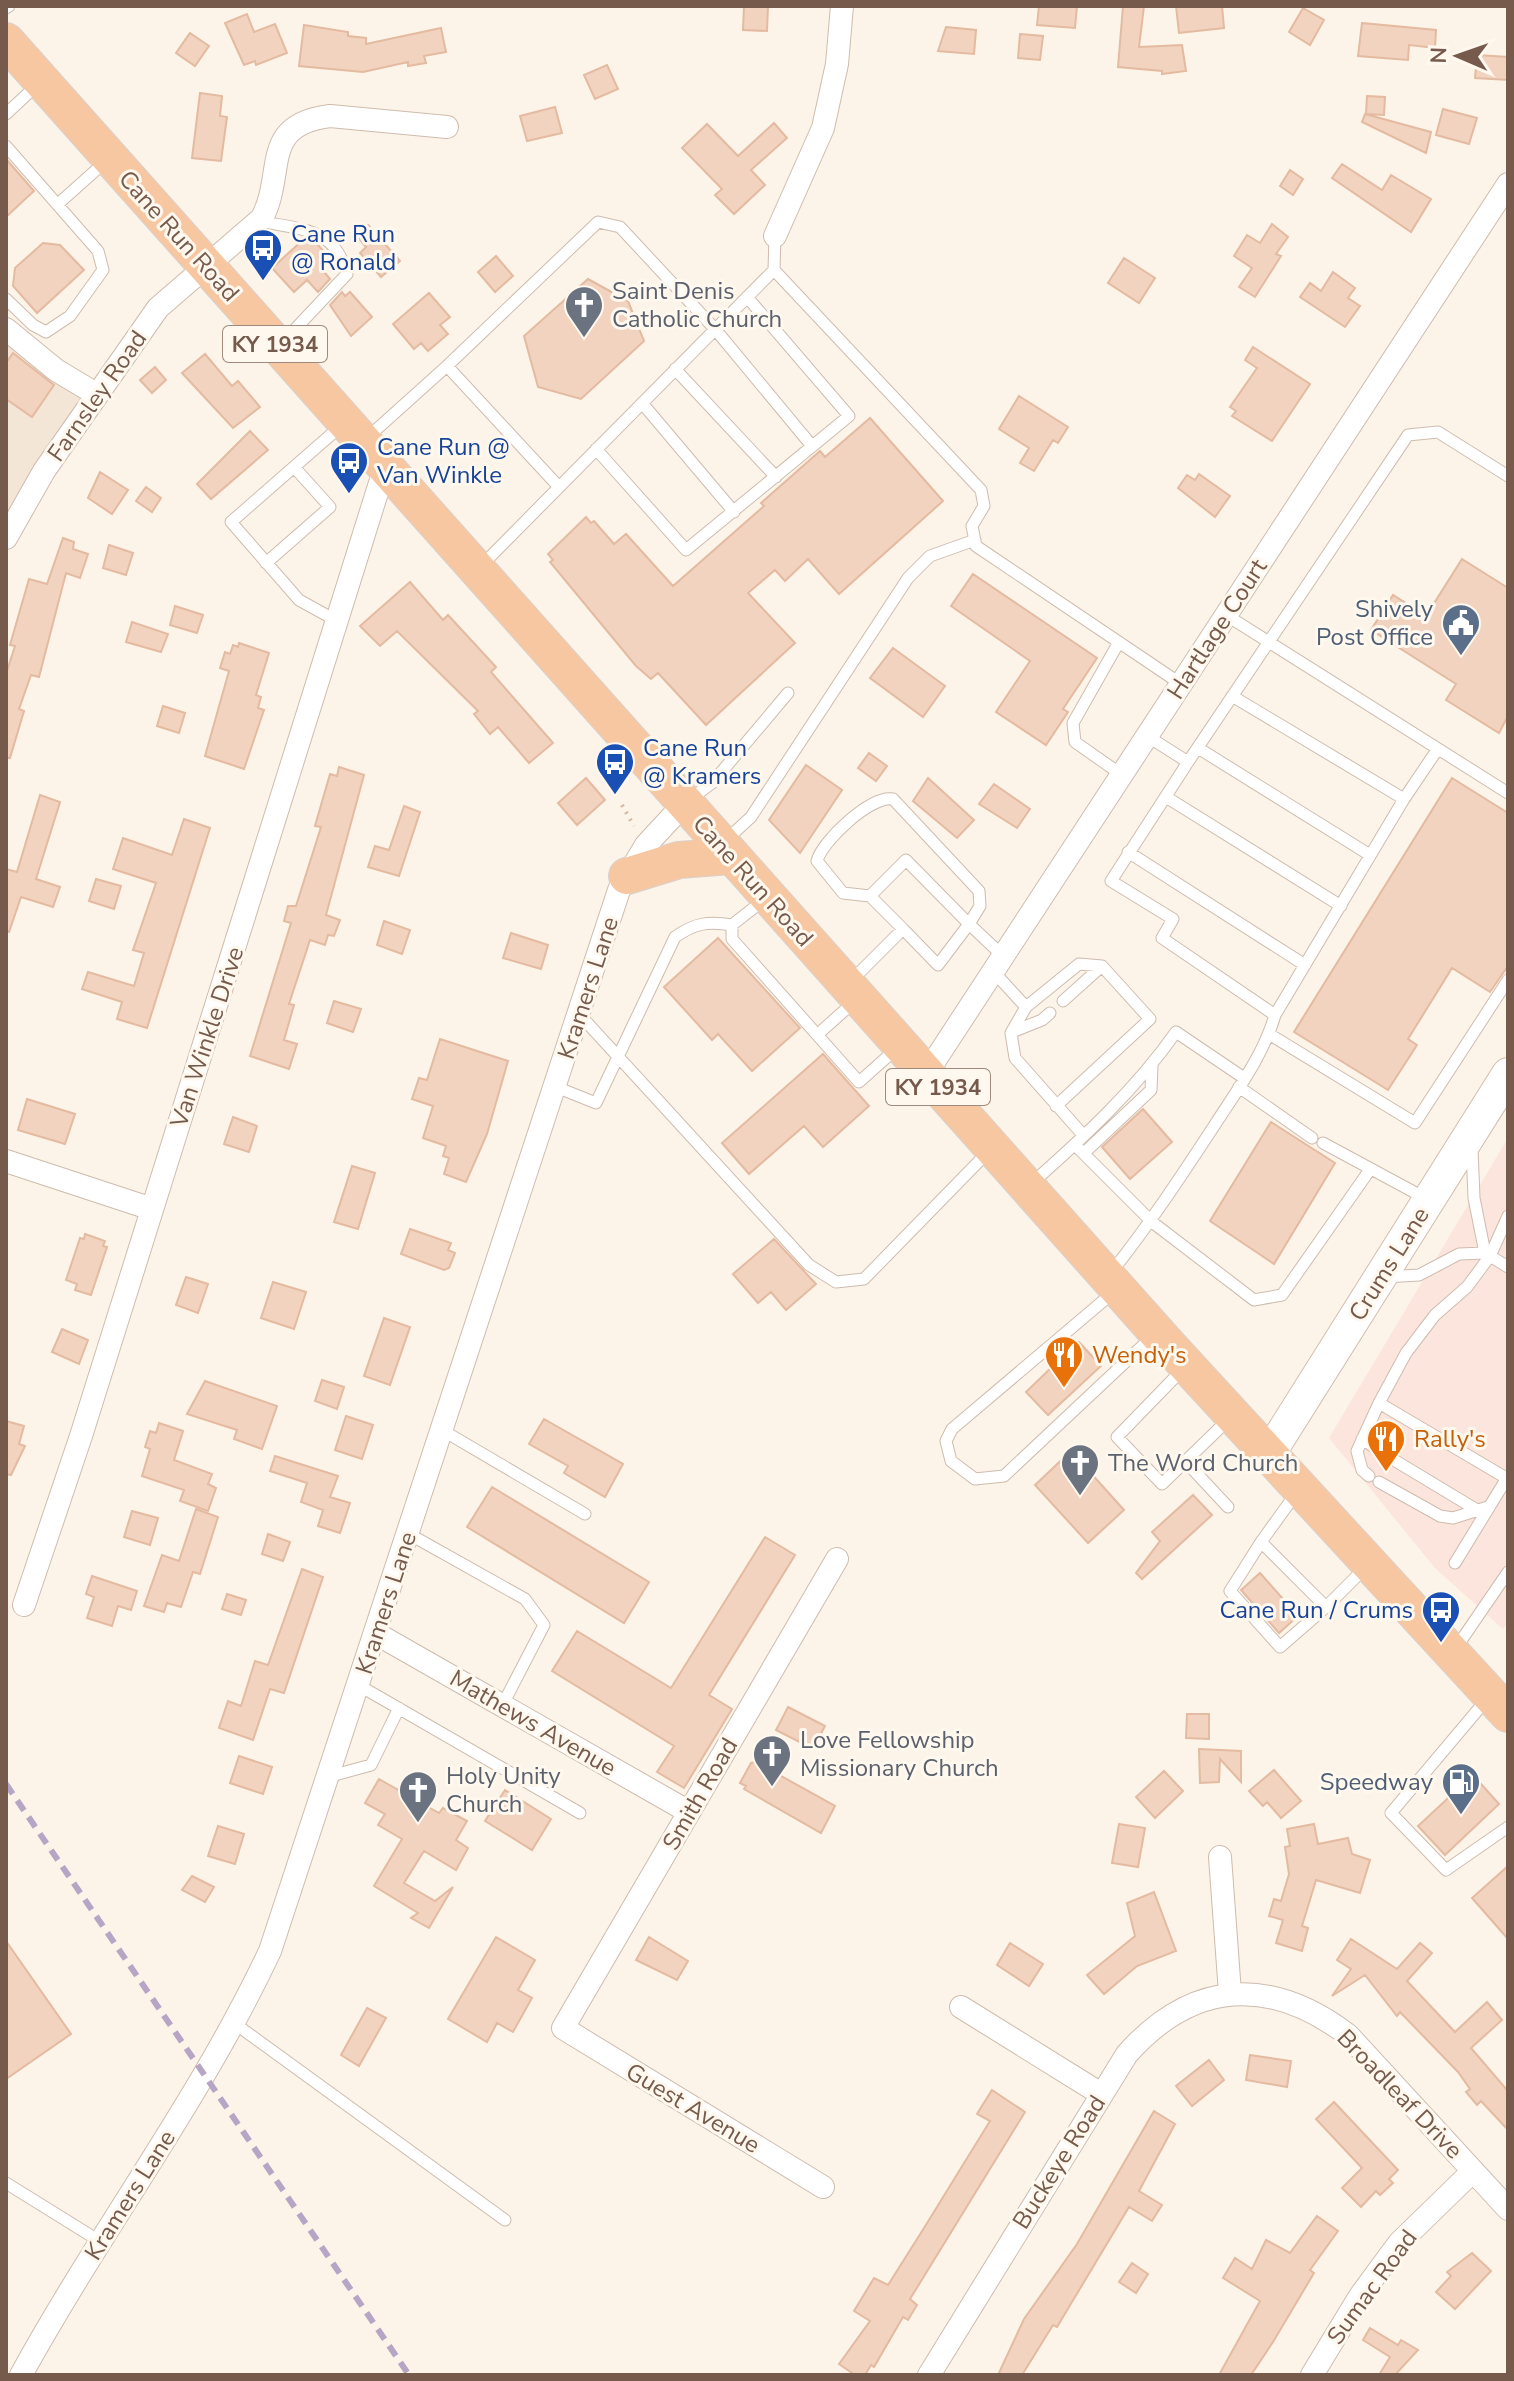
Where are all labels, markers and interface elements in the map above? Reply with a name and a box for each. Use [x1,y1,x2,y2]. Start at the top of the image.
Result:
north arrow [1418,16,1498,96]
text: N [1424,47,1454,64]
street label: Cane Run Road [111,164,247,308]
place label: Cane Run @ Ronald [291,218,396,278]
bus stop icon: Cane Run @ Ronald [242,227,284,282]
place label: Saint Denis Catholic Church [612,275,782,335]
church icon: Saint Denis Catholic Church [563,284,605,339]
street label: Farnsley Road [40,324,154,468]
road number: KY 1934 [223,326,327,362]
place label: Cane Run @ Van Winkle [376,431,510,491]
bus stop icon: Cane Run @ Van Winkle [328,440,370,495]
street label: Hartlage Court [1160,552,1275,705]
place label: Shively Post Office [1316,593,1434,653]
public building icon: Shively Post Office [1440,602,1482,657]
place label: Cane Run @ Kramers [643,732,761,792]
bus stop icon: Cane Run @ Kramers [594,741,636,796]
street label: Cane Run Road [685,809,821,953]
street label: Kramers Lane [550,913,626,1063]
street label: Van Winkle Drive [162,943,251,1132]
road number: KY 1934 [886,1069,990,1105]
street label: Crums Lane [1341,1201,1437,1327]
restaurant icon: Wendy's [1043,1334,1085,1389]
place label: Wendy's [1092,1339,1187,1371]
restaurant icon: Rally's [1365,1418,1407,1473]
place label: Rally's [1414,1423,1486,1455]
church icon: The Word Church [1059,1442,1101,1497]
place label: The Word Church [1108,1447,1298,1479]
street label: Kramers Lane [348,1528,424,1678]
bus stop icon: Cane Run / Crums [1420,1589,1462,1644]
place label: Cane Run / Crums [1219,1594,1413,1626]
street label: Mathews Avenue [444,1662,622,1784]
place label: Love Fellowship Missionary Church [800,1724,999,1784]
street label: Smith Road [655,1732,745,1856]
church icon: Love Fellowship Missionary Church [751,1733,793,1788]
place label: Holy Unity Church [446,1760,561,1820]
fuel station icon: Speedway [1440,1761,1482,1816]
place label: Speedway [1320,1766,1434,1798]
church icon: Holy Unity Church [397,1769,439,1824]
street label: Broadleaf Drive [1330,2022,1470,2166]
street label: Guest Avenue [620,2055,766,2161]
street label: Buckeye Road [1005,2089,1113,2235]
street label: Kramers Lane [77,2124,183,2266]
street label: Sumac Road [1319,2223,1425,2351]

